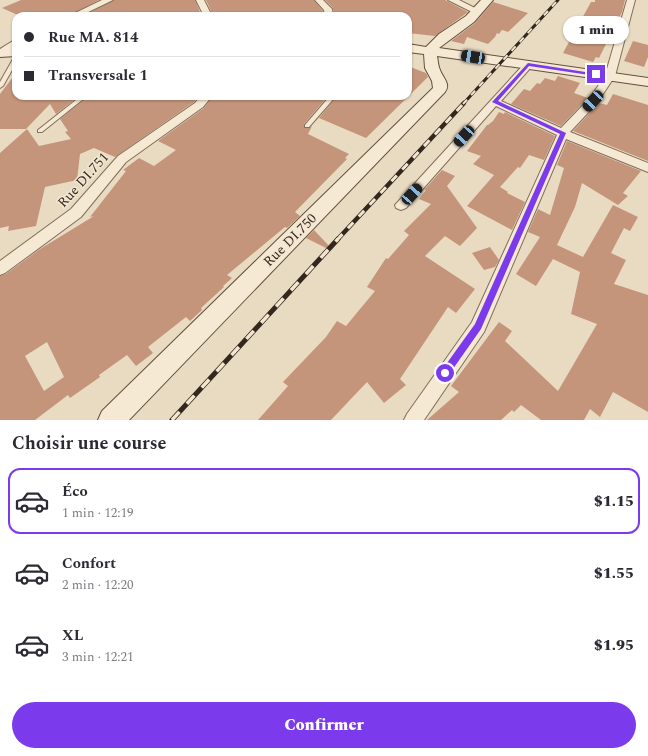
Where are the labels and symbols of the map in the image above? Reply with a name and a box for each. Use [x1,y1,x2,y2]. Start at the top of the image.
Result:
callout: 1 min [563,16,629,44]
car [460,49,486,65]
route end [587,65,605,83]
car [580,88,606,114]
car [452,123,476,149]
street label: Rue DI.751 [52,148,114,212]
car [400,181,424,207]
street label: Rue DI.750 [258,208,322,272]
route start [436,364,454,382]

